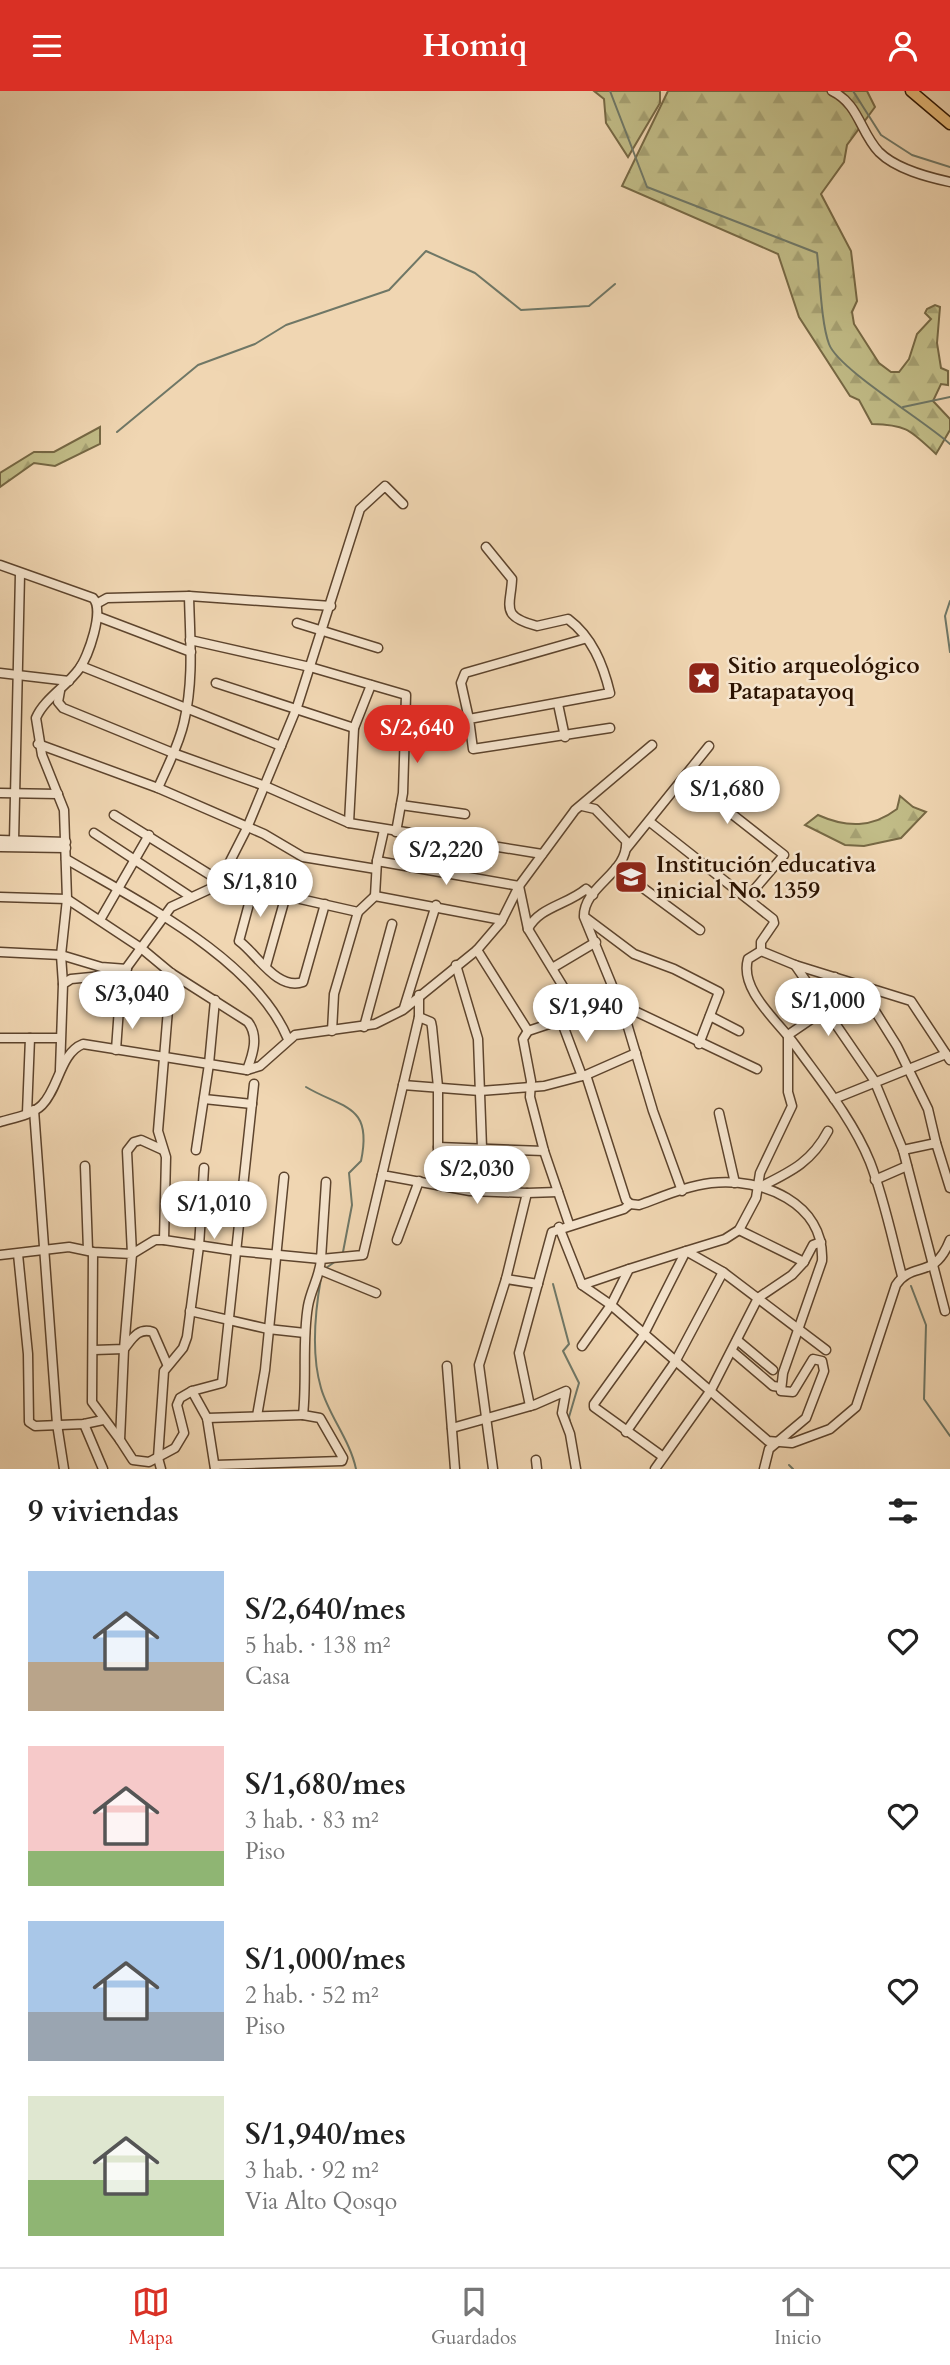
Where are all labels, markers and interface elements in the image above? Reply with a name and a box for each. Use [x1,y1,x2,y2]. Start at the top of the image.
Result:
text: Homiq [423,24,527,68]
icon: menu [28,27,66,65]
icon: person [884,27,922,65]
place label: Sitio arqueológico Patapatayoq [728,650,920,707]
place icon: Sitio arqueológico Patapatayoq [685,659,723,697]
pin: S/2,640 [352,705,482,765]
text: S/2,640 [380,712,454,743]
pin: S/1,680 [662,767,792,826]
text: S/1,680 [690,773,764,804]
pin: S/2,220 [381,827,511,887]
text: S/2,220 [409,834,483,865]
place label: Institución educativa inicial No. 1359 [656,849,877,906]
school or university icon: Institución educativa inicial No. 1359 [612,858,650,896]
pin: S/1,810 [195,859,325,919]
text: S/1,810 [223,866,297,897]
pin: S/3,040 [67,971,197,1031]
text: S/3,040 [95,978,169,1009]
pin: S/1,000 [763,979,893,1038]
pin: S/1,940 [521,985,651,1044]
text: S/1,000 [791,985,865,1016]
text: S/1,940 [549,991,623,1022]
pin: S/2,030 [412,1147,542,1206]
text: S/2,030 [440,1153,514,1184]
pin: S/1,010 [149,1181,279,1241]
text: S/1,010 [177,1188,251,1219]
text: 9 viviendas [28,1491,179,1532]
icon: filters [884,1492,922,1530]
text: S/2,640/mes [245,1589,406,1630]
icon: home [84,1599,168,1683]
icon: heart [884,1622,922,1660]
text: 5 hab. · 138 m² [245,1630,391,1661]
text: Casa [245,1661,290,1692]
text: S/1,680/mes [245,1764,406,1805]
icon: home [84,1774,168,1858]
icon: heart [884,1797,922,1835]
text: 3 hab. · 83 m² [245,1805,379,1836]
text: Piso [245,1836,285,1867]
text: S/1,000/mes [245,1939,406,1980]
icon: home [84,1949,168,2033]
icon: heart [884,1972,922,2010]
text: 2 hab. · 52 m² [245,1980,379,2011]
text: Piso [245,2011,285,2042]
text: S/1,940/mes [245,2114,406,2155]
icon: home [84,2124,168,2208]
icon: heart [884,2147,922,2185]
text: 3 hab. · 92 m² [245,2155,379,2186]
text: Via Alto Qosqo [245,2186,397,2217]
tab: Mapa [129,2283,173,2351]
tab: Guardados [431,2283,517,2351]
tab: Inicio [774,2283,821,2351]

